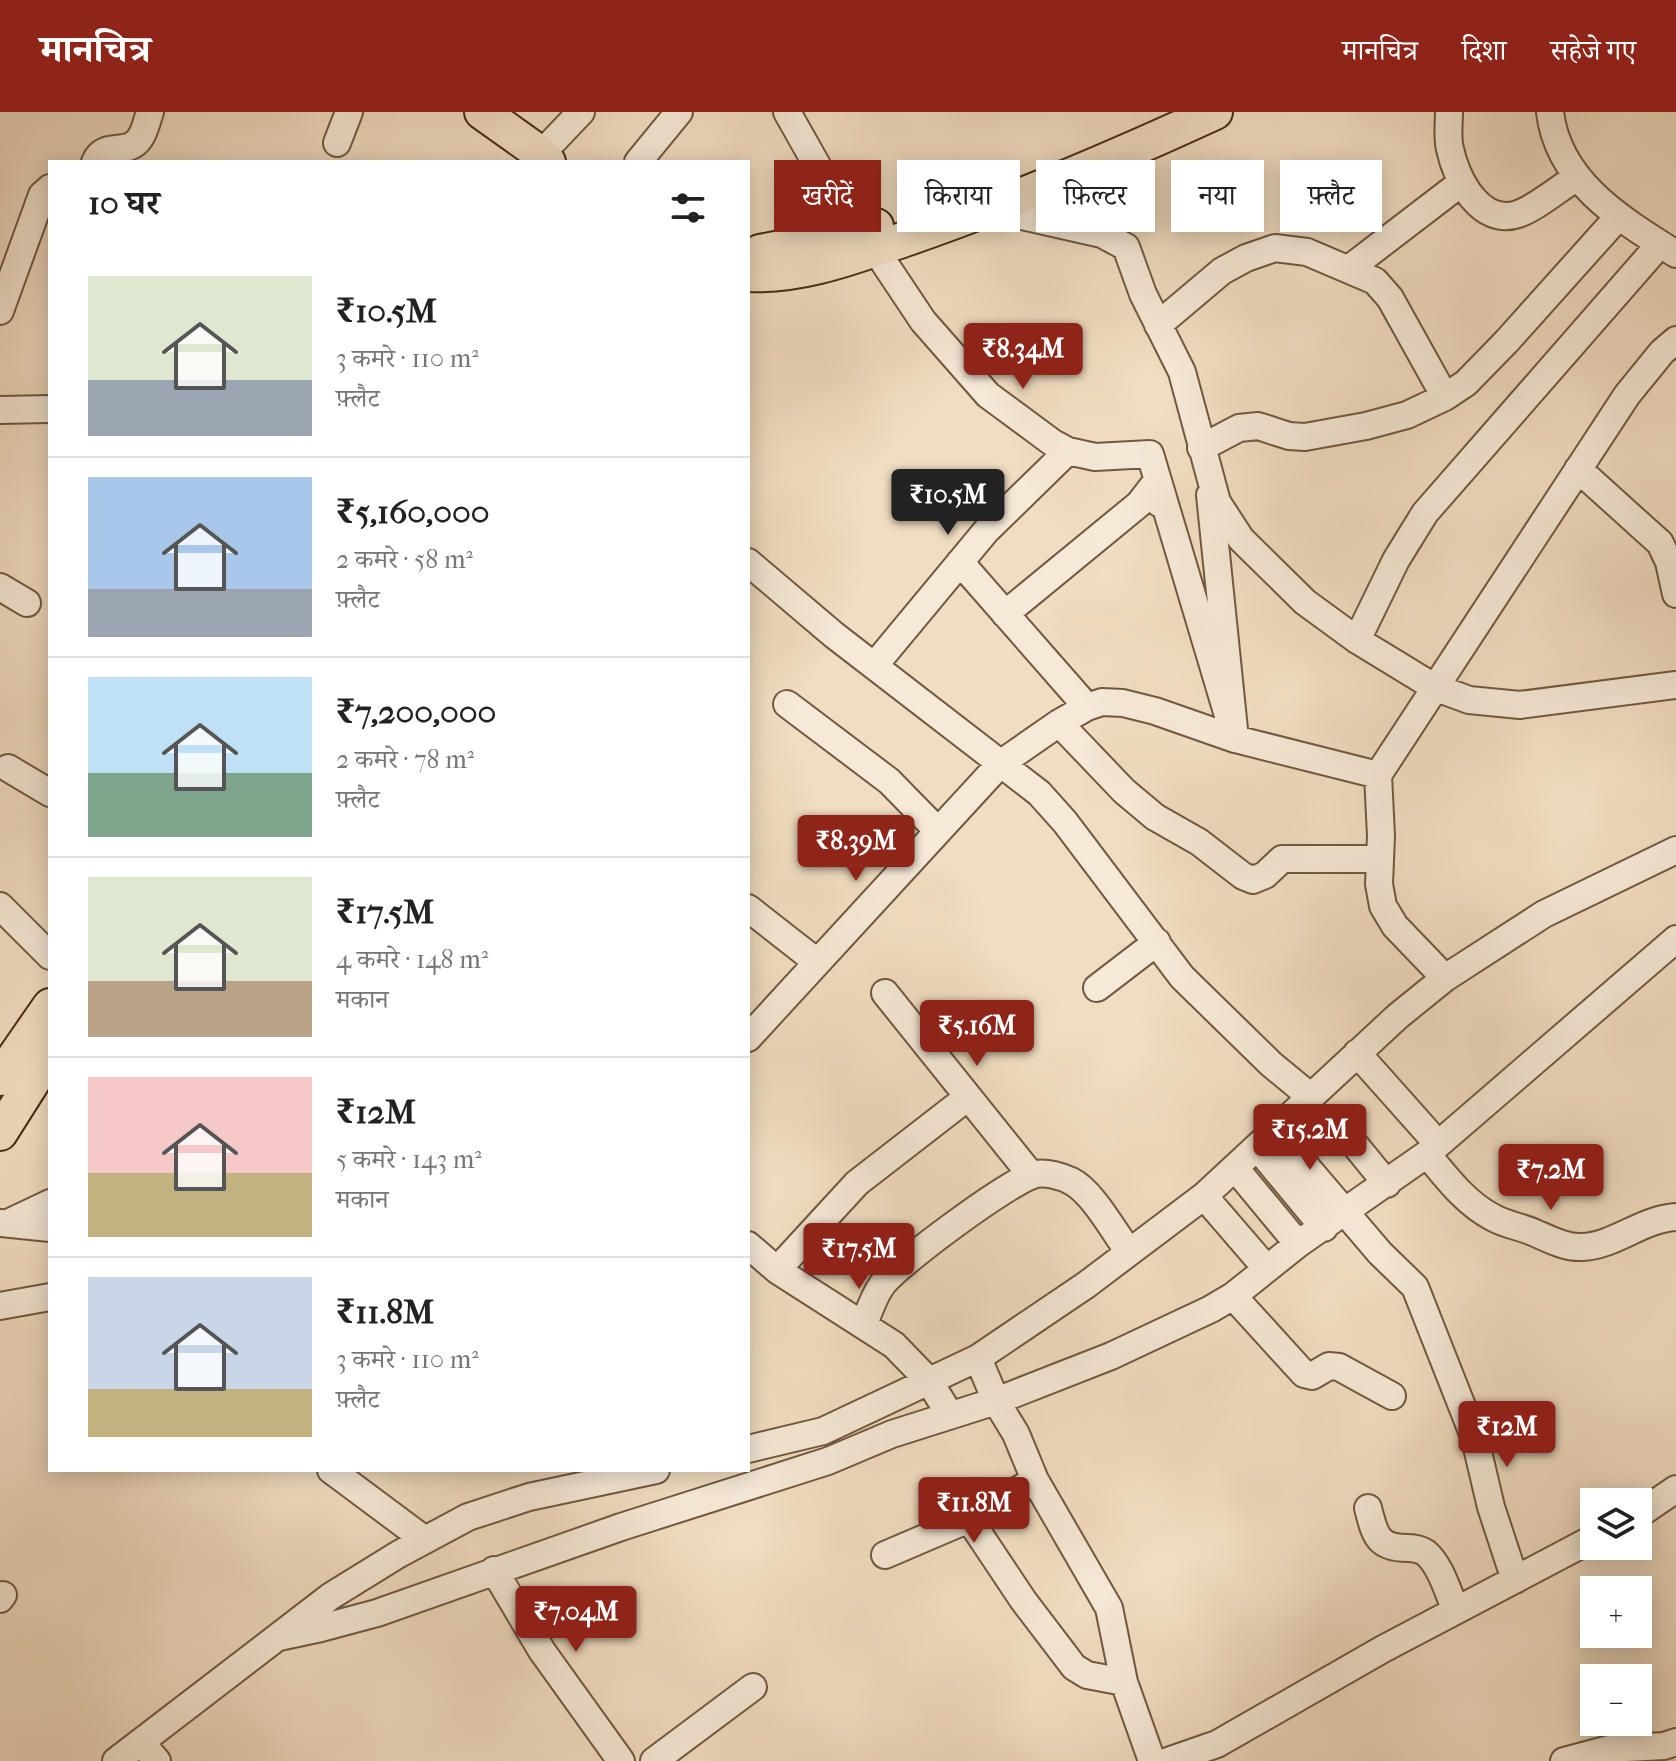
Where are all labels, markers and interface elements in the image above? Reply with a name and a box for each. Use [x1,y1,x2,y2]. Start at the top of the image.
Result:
text: मानचित्र [40,27,151,72]
text: मानचित्र [1342,34,1418,67]
text: दिशा [1462,34,1506,67]
text: सहेजे गए [1550,34,1636,67]
chip: खरीदें [774,160,881,232]
chip: किराया [897,160,1020,232]
chip: फ़िल्टर [1036,160,1155,232]
chip: नया [1171,160,1264,232]
chip: फ़्लैट [1280,160,1382,232]
text: 10 घर [88,183,160,223]
icon: filters [666,186,710,230]
text: ₹10.5M [336,291,437,331]
icon: home [152,308,248,404]
pin: ₹8.34M [958,323,1088,391]
text: ₹8.34M [982,333,1064,364]
text: 3 कमरे · 110 m² [336,343,479,374]
text: फ़्लैट [336,383,379,414]
pin: ₹10.5M [883,469,1013,537]
text: ₹10.5M [909,479,987,510]
text: ₹5,160,000 [336,492,489,532]
icon: home [152,509,248,605]
text: 2 कमरे · 58 m² [336,544,473,575]
text: फ़्लैट [336,584,379,615]
text: ₹7,200,000 [336,692,496,732]
icon: home [152,709,248,805]
text: 2 कमरे · 78 m² [336,744,474,775]
text: फ़्लैट [336,784,379,815]
pin: ₹8.39M [791,815,921,883]
text: ₹8.39M [816,825,896,856]
text: ₹17.5M [336,892,434,932]
icon: home [152,909,248,1005]
text: 4 कमरे · 148 m² [336,944,488,975]
text: मकान [336,984,389,1015]
pin: ₹5.16M [912,1000,1042,1068]
text: ₹5.16M [938,1010,1016,1041]
text: ₹12M [336,1092,416,1132]
pin: ₹15.2M [1245,1104,1375,1172]
icon: home [152,1109,248,1205]
text: ₹15.2M [1271,1114,1349,1145]
text: 5 कमरे · 143 m² [336,1144,482,1175]
pin: ₹7.2M [1495,1144,1607,1212]
text: ₹7.2M [1517,1154,1585,1185]
text: मकान [336,1184,389,1215]
pin: ₹17.5M [794,1223,924,1291]
text: ₹17.5M [821,1233,897,1264]
text: ₹11.8M [336,1292,434,1332]
icon: home [152,1309,248,1405]
text: 3 कमरे · 110 m² [336,1344,479,1375]
text: फ़्लैट [336,1384,379,1415]
pin: ₹12M [1460,1401,1554,1469]
text: ₹12M [1476,1411,1538,1442]
pin: ₹11.8M [909,1477,1039,1545]
text: ₹11.8M [936,1487,1012,1518]
map controls [1580,1488,1652,1736]
button: layers [1580,1488,1652,1560]
button: + [1580,1576,1652,1648]
pin: ₹7.04M [511,1586,641,1654]
text: ₹7.04M [533,1596,619,1627]
button: − [1580,1664,1652,1736]

